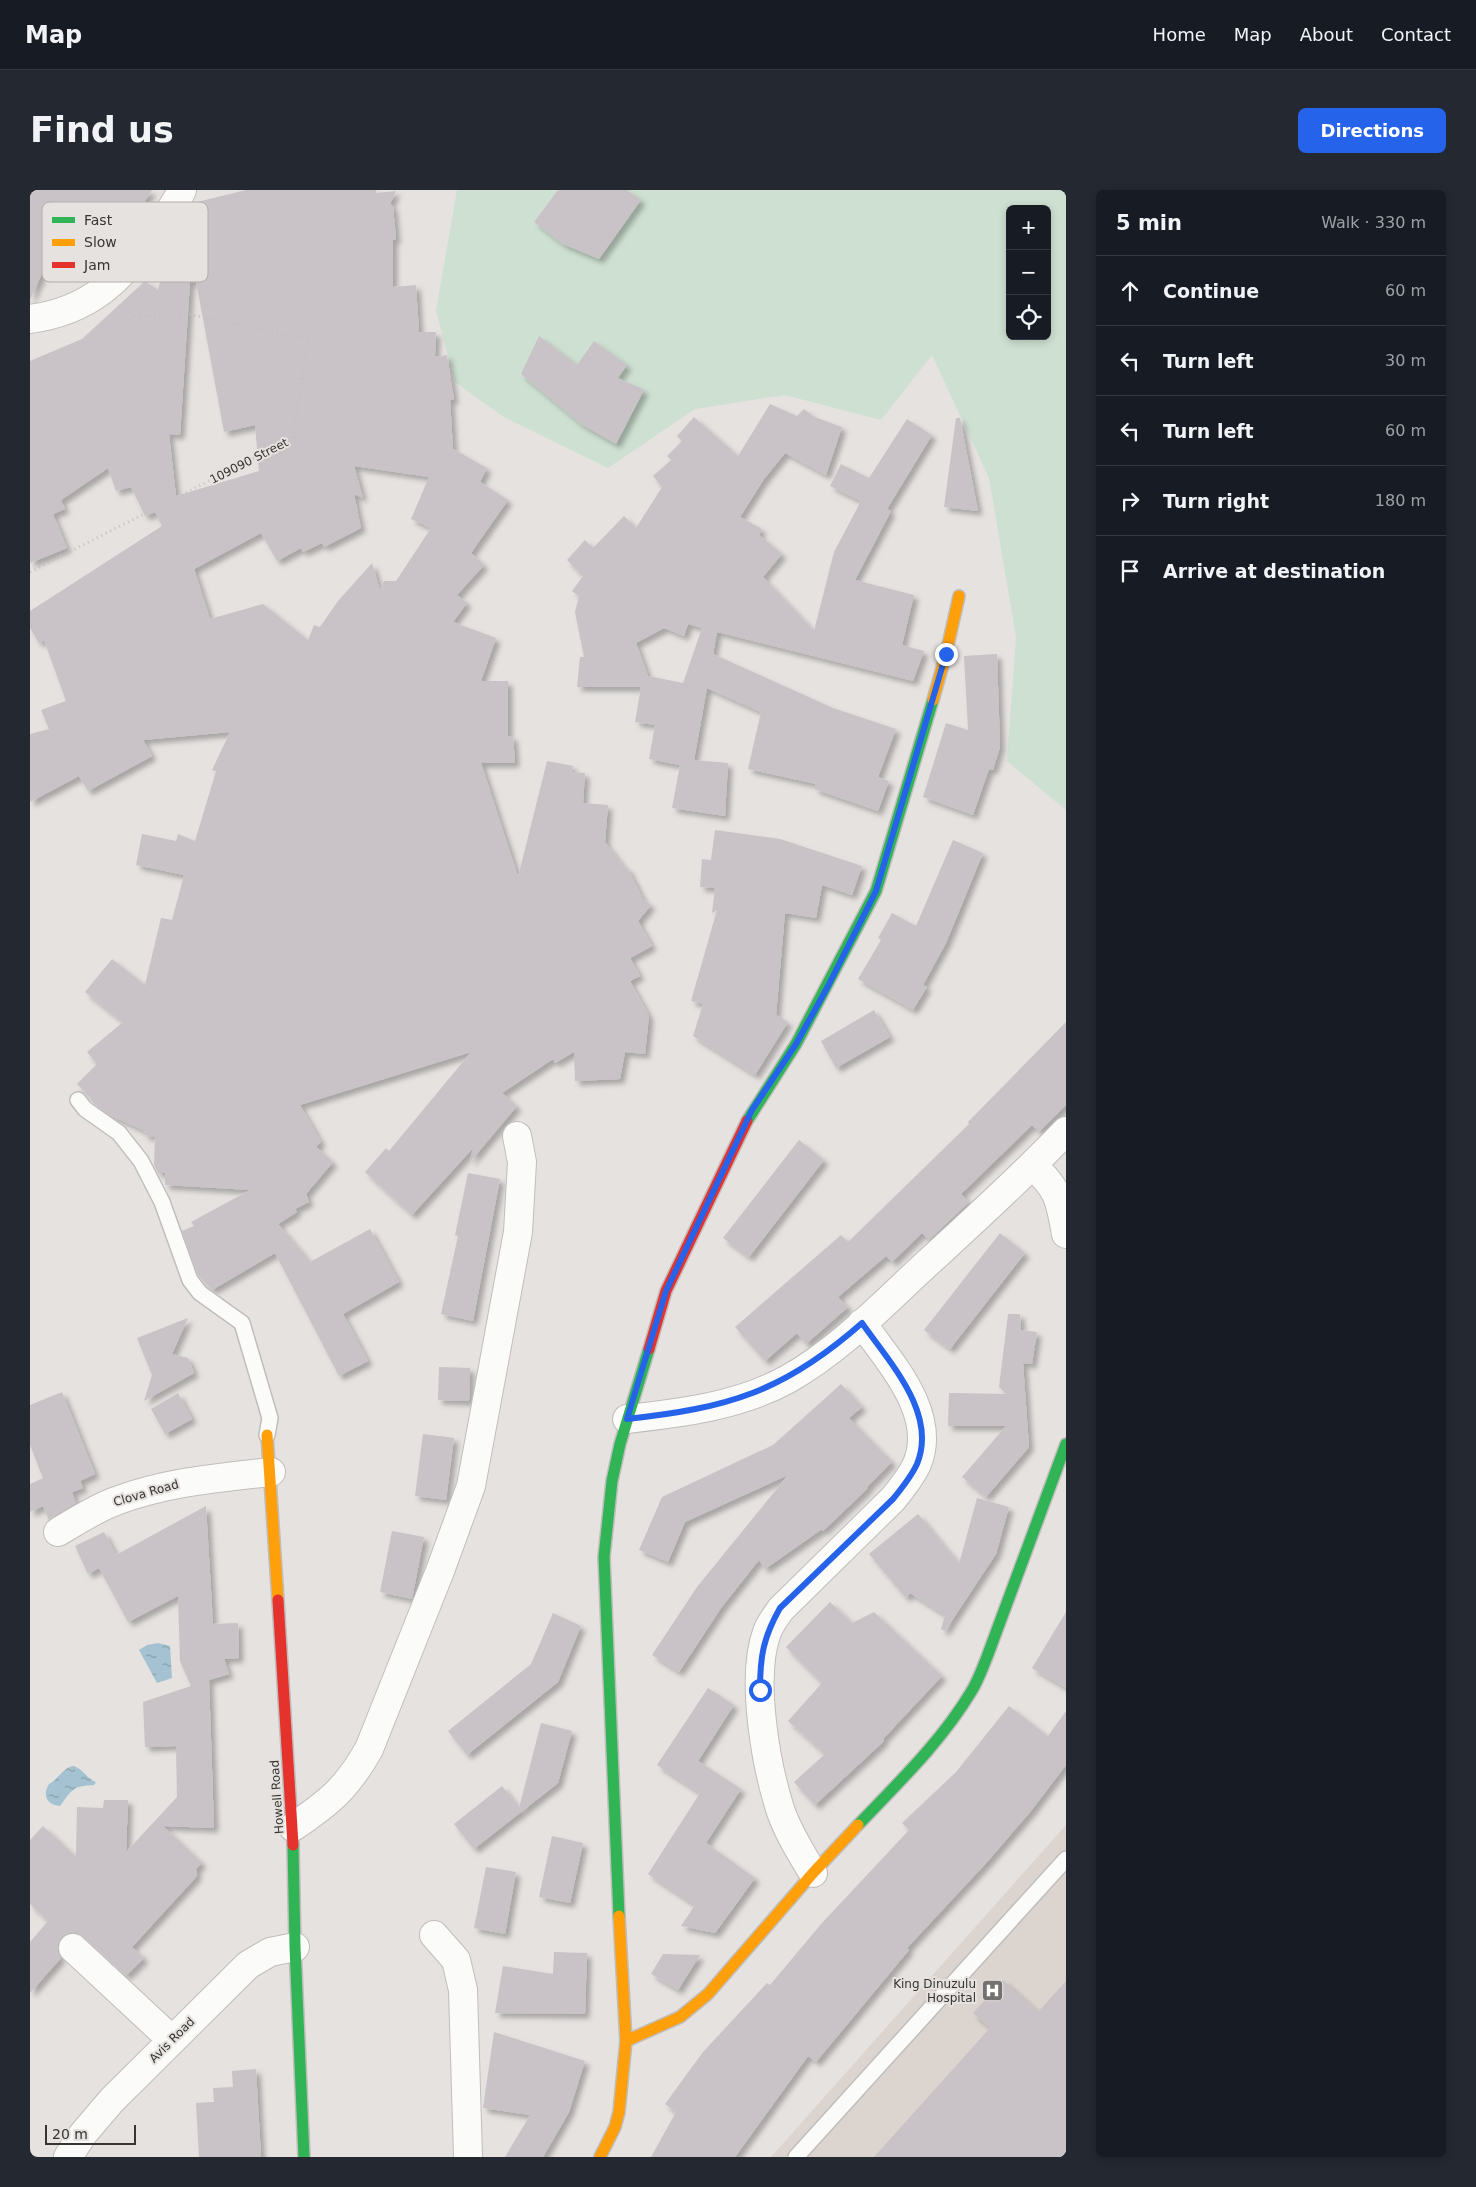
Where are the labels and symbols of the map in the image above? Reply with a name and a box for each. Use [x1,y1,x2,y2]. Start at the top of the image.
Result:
legend [42,202,208,282]
text: Fast [84,212,113,228]
text: Slow [84,234,117,250]
text: Jam [83,257,110,273]
street label: 109090 Street [207,435,291,487]
route end [935,643,958,666]
street label: Clova Road [112,1477,180,1509]
route start [749,1679,772,1702]
street label: Howell Road [267,1760,287,1834]
place label: King Dinuzulu Hospital [893,1977,976,2005]
hospital icon: King Dinuzulu Hospital [980,1979,1004,2003]
street label: Avis Road [146,2014,198,2066]
scale bar [45,2122,136,2145]

